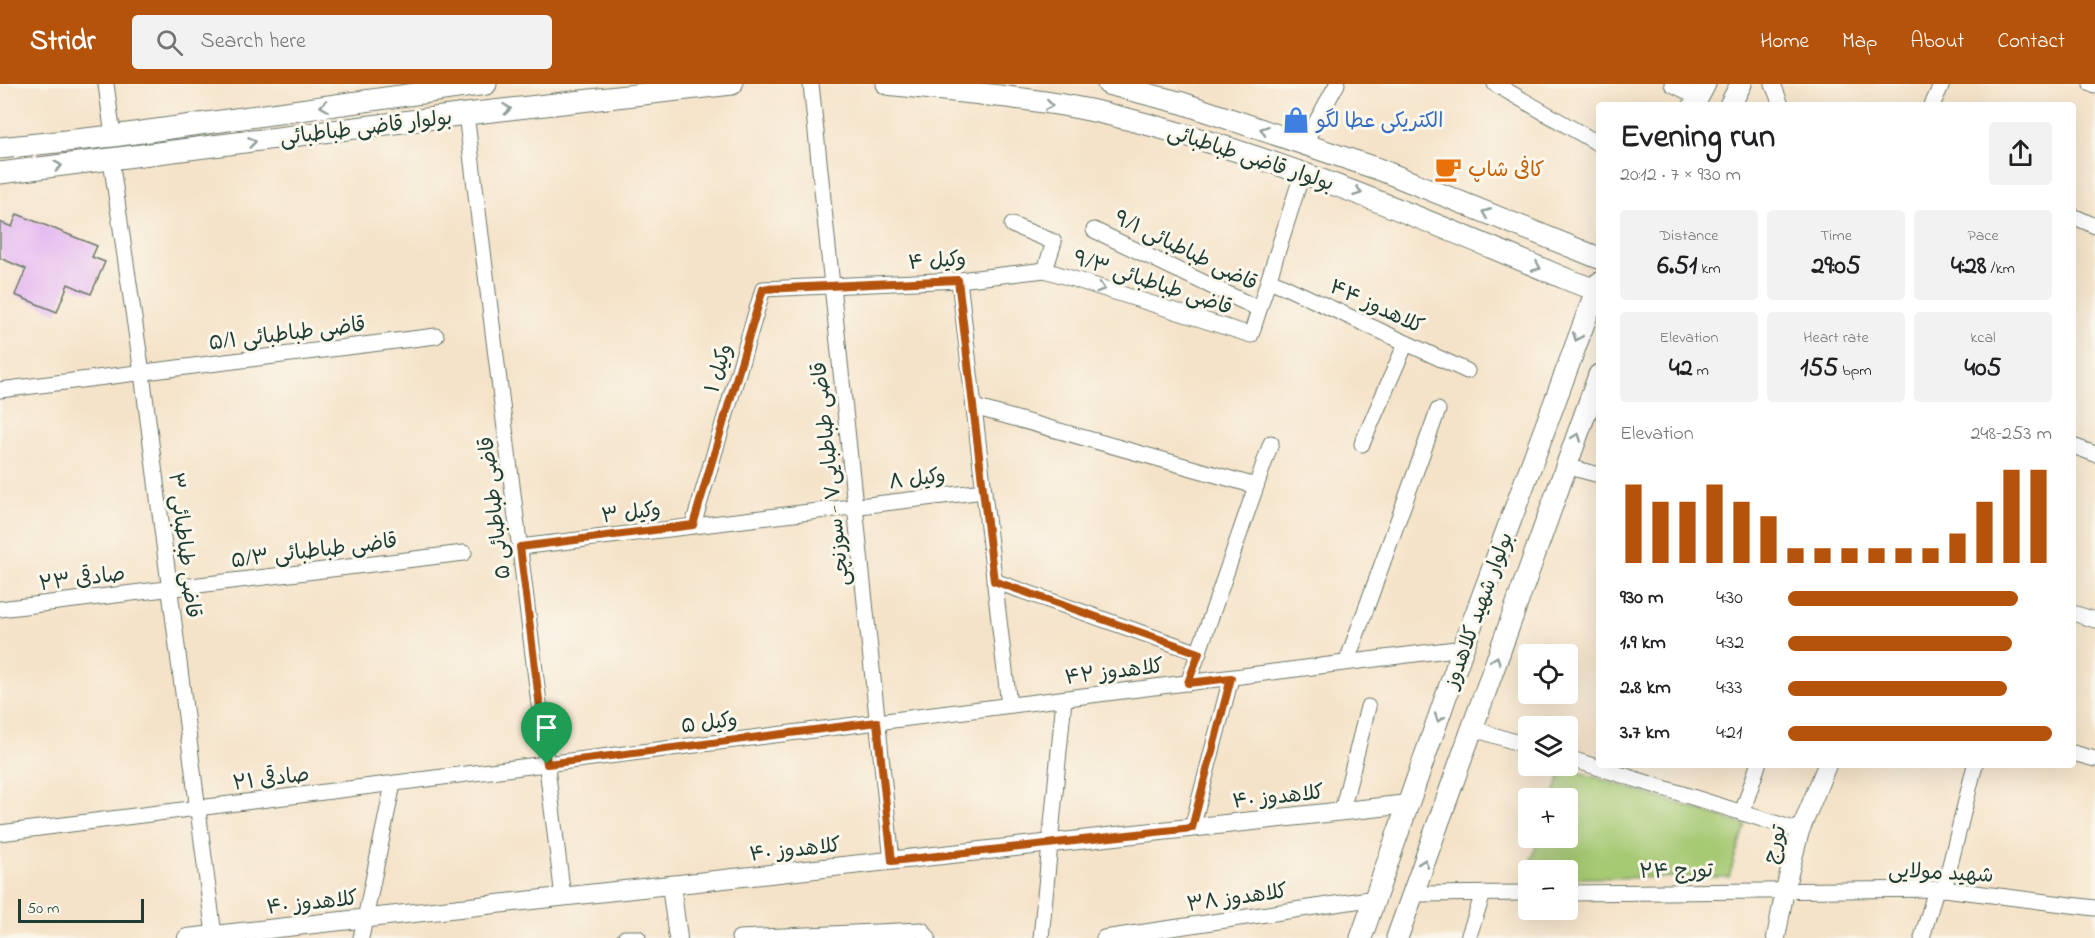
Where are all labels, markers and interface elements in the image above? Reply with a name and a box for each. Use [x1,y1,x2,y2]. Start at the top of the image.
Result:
search box [132,15,552,69]
text: Stridr [30,22,96,63]
icon: search [153,26,186,59]
text: Search here [201,26,306,58]
text: Home [1760,27,1809,57]
text: Map [1842,27,1877,57]
text: About [1910,27,1964,57]
text: Contact [1997,27,2065,57]
one-way arrow [1044,98,1054,111]
one-way arrow [320,99,329,111]
one-way arrow [503,103,512,116]
street label: بولوار قاضی طباطبائی [278,104,454,154]
shop icon: الکتریکی عطا لگو [1281,105,1311,135]
place label: الکتریکی عطا لگو [1315,107,1443,137]
text: Evening run [1620,114,1775,162]
street label: بولوار قاضی طباطبائی [1163,118,1337,200]
button: share [1989,122,2052,185]
one-way arrow [1259,125,1270,138]
one-way arrow [247,136,256,148]
cafe icon: کافی شاپ [1433,154,1463,184]
place label: کافی شاپ [1468,155,1545,186]
one-way arrow [54,160,63,173]
text: 20:12 · 7 × 930 m [1620,161,1741,190]
one-way arrow [1352,184,1362,197]
street label: قاضی طباطبائی ۹/۱ [1108,204,1262,300]
one-way arrow [1481,208,1492,220]
text: Distance [1660,224,1718,248]
text: Time [1820,224,1852,248]
text: Pace [1967,224,1999,248]
street label: قاضی طباطبائی ۹/۳ [1069,244,1236,324]
street label: وکيل ۴ [907,245,967,279]
text: 6.51 [1657,248,1697,286]
text: 29:05 [1811,248,1861,286]
text: 4:28 [1951,248,1987,286]
text: km [1697,257,1721,281]
text: /km [1987,257,2015,281]
one-way arrow [1531,260,1542,272]
street label: کلاهدوز ۴۴ [1324,273,1428,343]
one-way arrow [1095,280,1106,293]
street label: قاضی طباطبائی ۵/۱ [207,310,367,359]
text: Elevation [1660,326,1718,350]
text: Heart rate [1803,326,1869,350]
text: kcal [1970,326,1996,350]
one-way arrow [1572,331,1585,342]
street label: وکيل ۱ [698,340,742,397]
text: 42 [1669,350,1693,388]
text: 155 [1800,350,1838,388]
text: 405 [1965,350,2001,388]
text: m [1693,359,1709,383]
text: bpm [1838,359,1872,383]
street label: قاضی طباطبایی۷ - سوزنچی [805,360,859,587]
text: Elevation [1620,420,1694,449]
text: 248–253 m [1970,420,2052,449]
one-way arrow [1569,432,1582,443]
street label: قاضی طباطبائی ۵ [472,435,520,581]
street label: وکيل ۸ [887,462,947,498]
street label: قاضی طباطبائی ۳ [159,471,207,620]
street label: وکيل ۳ [600,495,663,532]
street label: قاضی طباطبائی ۵/۳ [229,527,399,577]
street label: بولوار شهید کلاهدوز [1437,528,1522,695]
street label: صادقی ۲۳ [37,560,127,600]
text: 930 m [1620,584,1663,613]
text: 4:30 [1716,584,1743,613]
text: 1.9 km [1620,629,1666,658]
text: 4:32 [1716,629,1744,658]
map controls [1518,644,1578,920]
button: locate [1518,644,1578,704]
street label: کلاهدوز ۴۲ [1063,652,1165,694]
one-way arrow [1489,655,1502,665]
text: 2.8 km [1620,674,1671,703]
text: 4:33 [1716,674,1742,703]
pin [521,702,572,764]
street label: وکيل ۵ [679,706,739,742]
icon: arrive [530,711,563,744]
one-way arrow [1433,712,1446,722]
button: layers [1518,716,1578,776]
text: 3.7 km [1620,719,1670,748]
text: 4:21 [1716,719,1742,748]
street label: صادقی ۲۱ [231,760,311,800]
street label: کلاهدوز ۴۰ [1231,778,1326,818]
button: + [1518,788,1578,848]
street label: تورج [1756,821,1796,867]
street label: کلاهدوز ۴۰ [748,831,843,871]
street label: تورج ۲۴ [1639,856,1714,888]
street label: شهید مولایی [1888,856,1994,892]
one-way arrow [1416,858,1429,869]
button: − [1518,860,1578,920]
street label: کلاهدوز ۳۸ [1185,877,1290,921]
street label: کلاهدوز ۴۰ [265,884,360,924]
scale bar [18,896,144,924]
text: 50 m [27,897,59,921]

